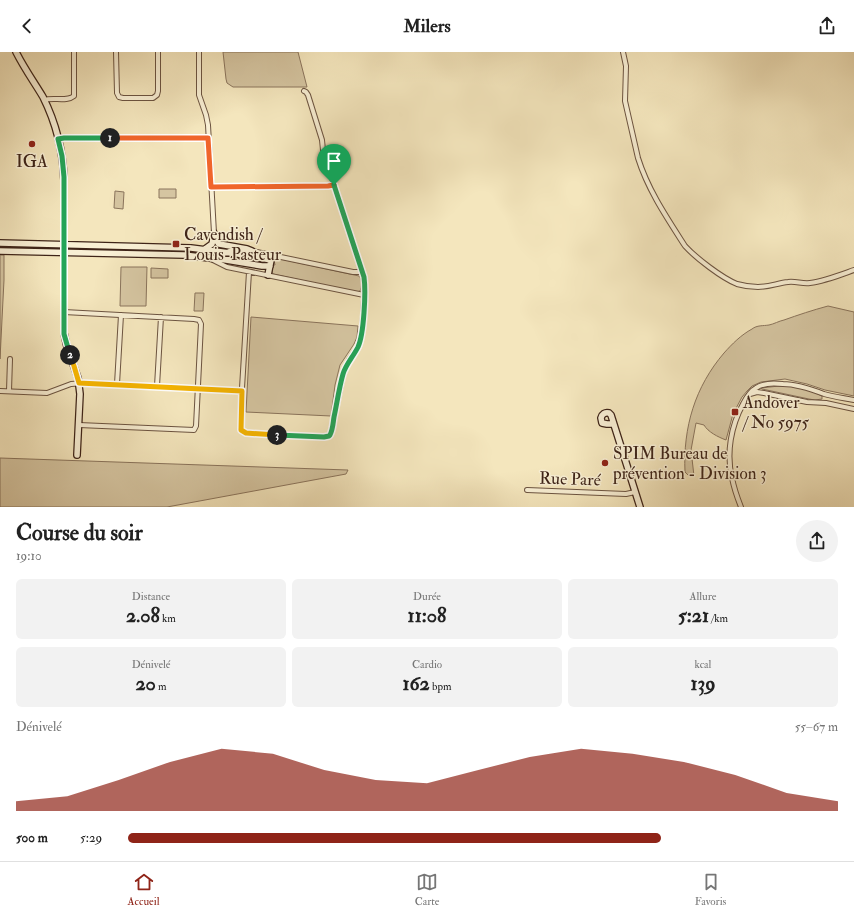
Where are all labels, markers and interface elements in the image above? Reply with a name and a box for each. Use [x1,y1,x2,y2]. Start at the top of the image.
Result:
icon: back [16,15,38,37]
text: Milers [403,15,451,38]
icon: share [816,15,838,37]
pin: 1 [100,128,120,148]
text: 1 [108,131,112,144]
marker: IGA [27,139,37,149]
pin [317,144,351,185]
icon: arrive [323,150,345,172]
place label: IGA [16,151,48,172]
place label: Cavendish / Louis-Pasteur [184,224,282,265]
marker: Cavendish / Louis-Pasteur [171,239,181,249]
pin: 2 [60,345,80,365]
text: 2 [67,348,73,361]
place label: Andover / No 5975 [741,392,810,433]
marker: Andover / No 5975 [730,407,740,417]
pin: 3 [267,425,287,445]
text: 3 [275,428,279,441]
place label: SPIM Bureau de prévention - Division 3 [612,443,767,485]
marker: SPIM Bureau de prévention - Division 3 [600,458,610,468]
street label: Rue Paré [539,467,602,491]
text: Course du soir [16,519,143,547]
button: share [796,520,838,562]
text: 19:10 [16,548,42,564]
text: Distance [132,590,170,603]
text: Durée [413,590,441,603]
text: Allure [690,590,716,603]
text: 2.08 [126,603,160,628]
text: 11:08 [408,603,446,628]
text: 5:21 [678,603,709,628]
text: km [160,612,176,625]
text: /km [709,612,728,625]
text: Dénivelé [132,658,170,671]
text: Cardio [412,658,442,671]
text: kcal [695,658,711,671]
text: 20 [135,671,156,696]
text: 162 [402,671,430,696]
text: 139 [690,671,716,696]
text: m [156,680,167,693]
text: bpm [430,680,452,693]
text: Dénivelé [16,719,62,735]
text: 55–67 m [795,719,838,735]
text: 500 m [16,830,48,846]
text: 5:29 [80,830,102,846]
tab: Accueil [128,871,159,908]
tab: Carte [415,871,439,908]
tab: Favoris [695,871,726,908]

